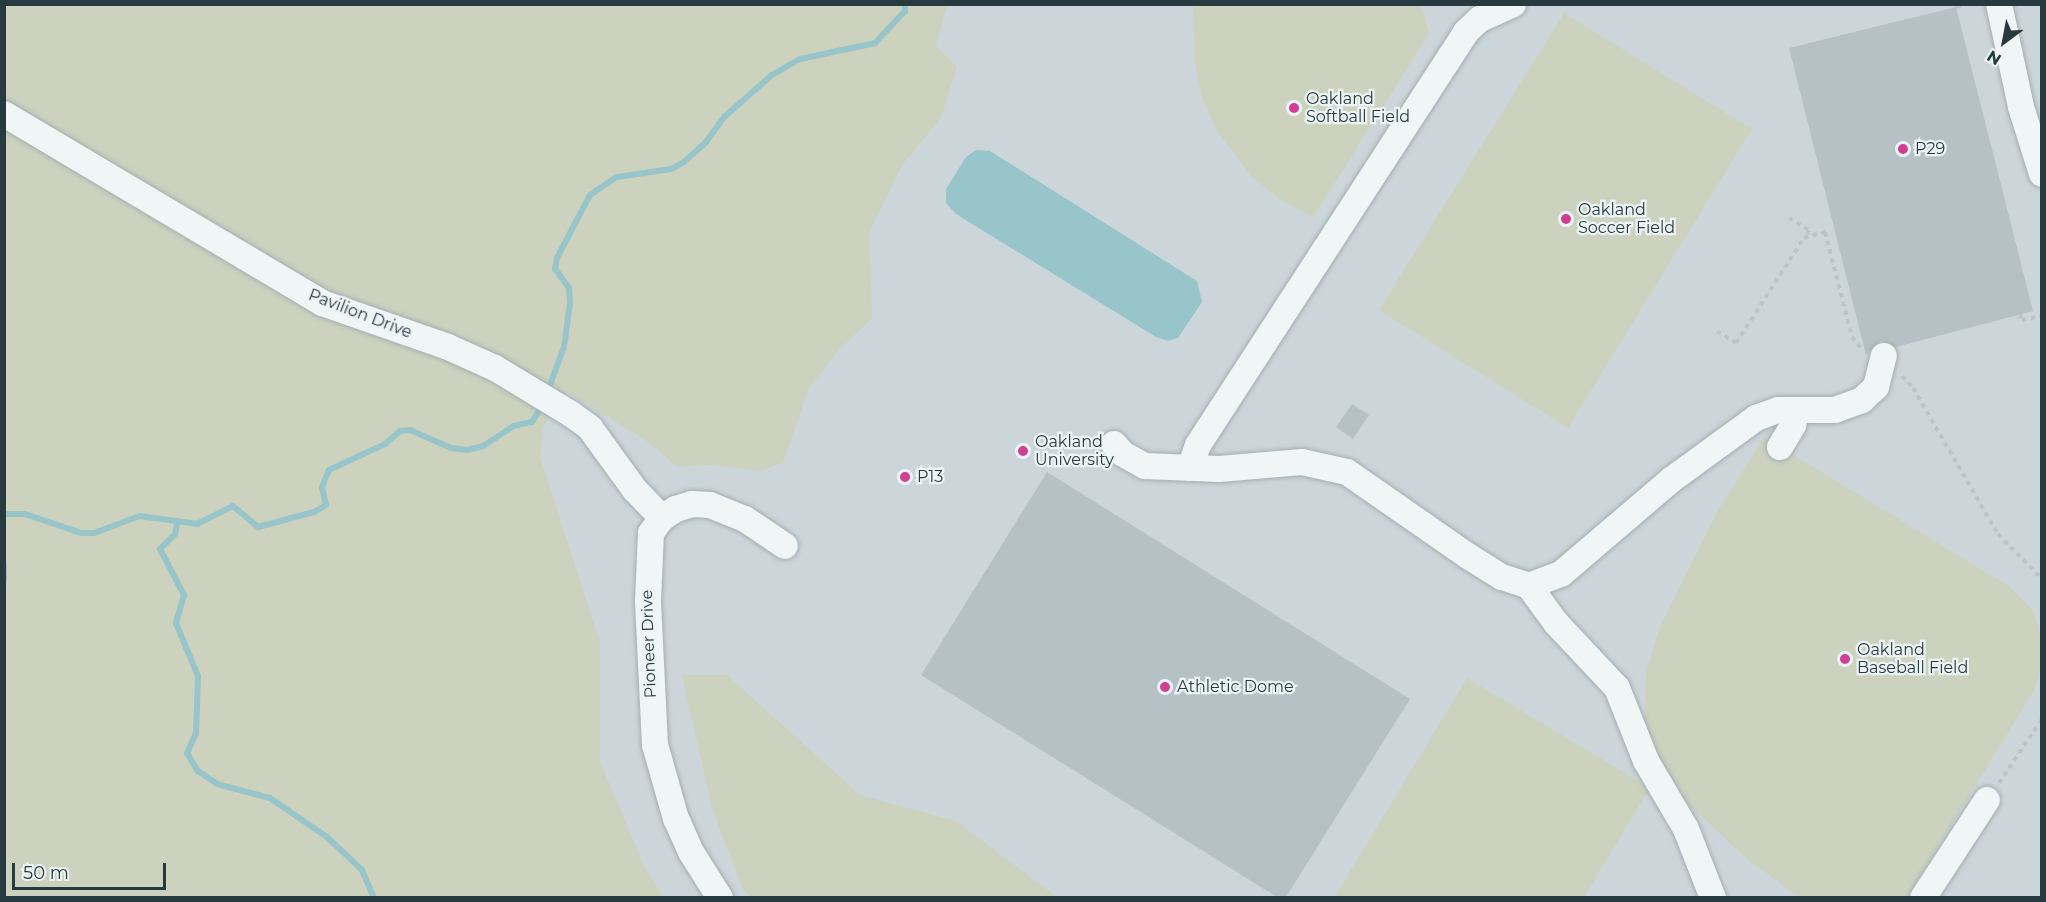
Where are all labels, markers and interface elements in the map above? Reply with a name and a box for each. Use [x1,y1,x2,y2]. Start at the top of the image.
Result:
north arrow [1974,12,2034,72]
text: N [1984,46,2005,69]
place label: Oakland Softball Field [1306,89,1410,127]
marker: Oakland Softball Field [1287,101,1301,115]
place label: P29 [1915,139,1945,159]
marker: P29 [1896,142,1910,156]
place label: Oakland Soccer Field [1578,200,1675,238]
marker: Oakland Soccer Field [1559,212,1573,226]
street label: Pavilion Drive [306,285,414,343]
place label: Oakland University [1035,432,1114,470]
marker: Oakland University [1016,444,1030,458]
place label: P13 [917,467,943,487]
marker: P13 [898,470,912,484]
street label: Pioneer Drive [638,589,660,699]
place label: Oakland Baseball Field [1857,640,1968,678]
marker: Oakland Baseball Field [1838,652,1852,666]
place label: Athletic Dome [1177,677,1294,697]
marker: Athletic Dome [1158,680,1172,694]
scale bar [15,851,170,889]
text: 50 m [23,862,69,884]

